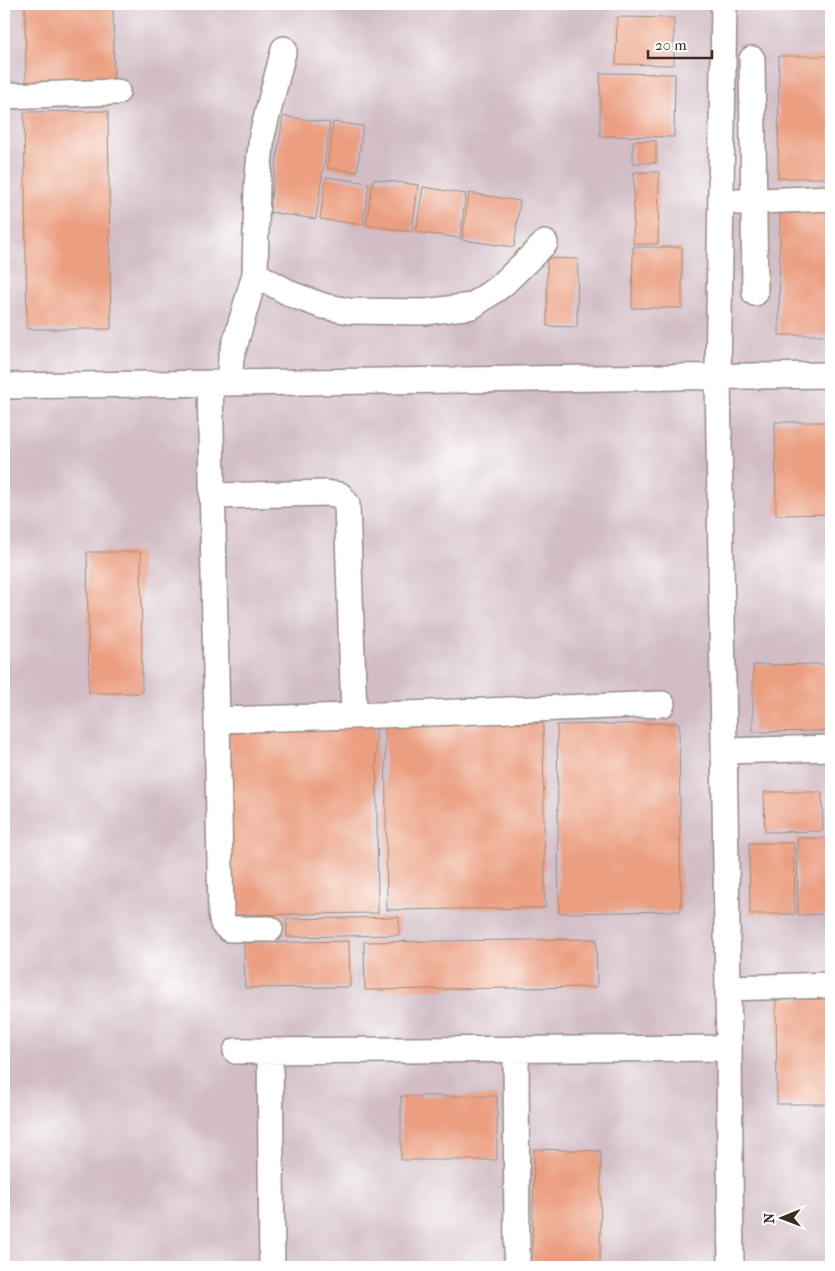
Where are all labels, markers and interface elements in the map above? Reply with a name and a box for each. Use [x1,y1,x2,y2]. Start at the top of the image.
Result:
scale bar [648,28,711,60]
text: 20 m [655,36,687,54]
north arrow [758,1194,808,1244]
text: N [761,1212,778,1224]

